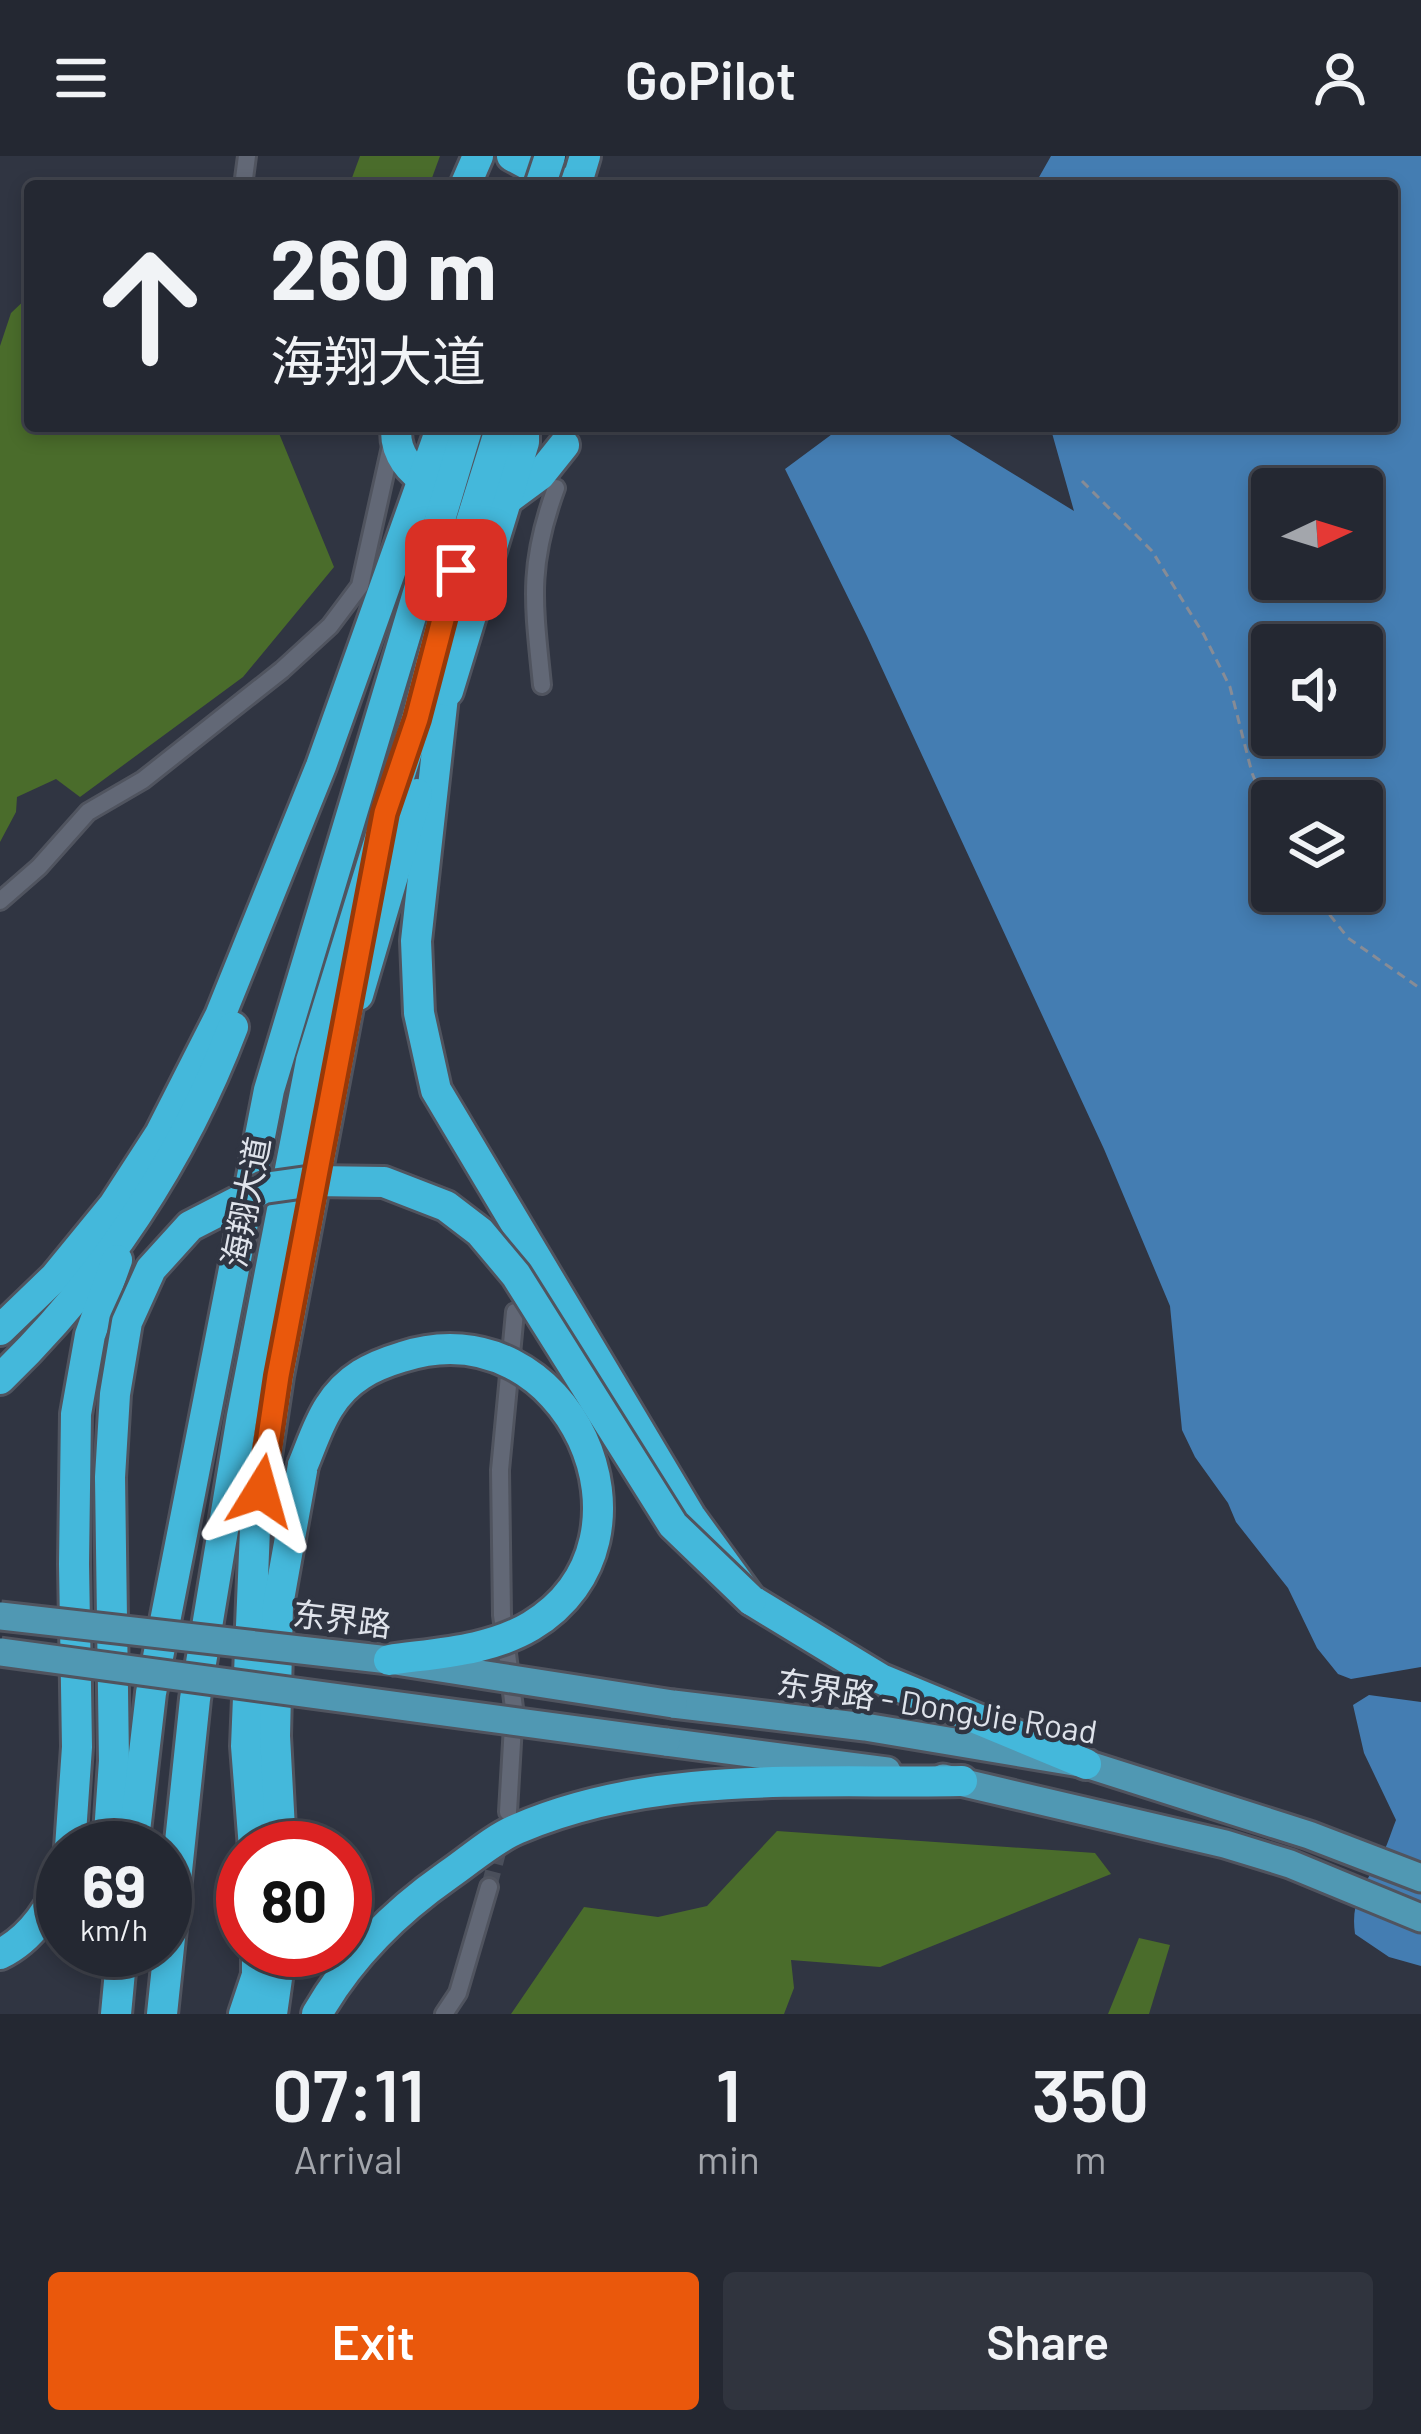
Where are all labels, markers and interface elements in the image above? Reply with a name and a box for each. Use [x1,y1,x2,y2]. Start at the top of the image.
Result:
icon: menu [48,45,114,111]
icon: person [1307,45,1373,111]
text: GoPilot [625,46,796,111]
text: 260 m [270,216,497,317]
icon: ahead [72,228,228,384]
text: 海翔大道 [270,327,486,392]
north arrow [1251,468,1383,600]
map controls [1251,468,1383,912]
pin [405,519,507,621]
icon: arrive [423,537,489,603]
button: sound [1251,624,1383,756]
button: layers [1251,780,1383,912]
street label: 海翔大道 [213,1133,277,1270]
position arrow [198,1428,324,1554]
street label: 东界路 [291,1592,394,1644]
street label: 东界路 - DongJie Road [774,1661,1100,1751]
speed limit sign: 80 [216,1821,372,1977]
text: 69 [82,1848,146,1920]
text: km/h [80,1911,148,1947]
text: 07:11 [272,2050,425,2136]
text: 1 [716,2050,741,2136]
text: 350 [1032,2050,1149,2136]
text: Arrival [294,2135,403,2182]
text: min [697,2135,760,2182]
text: m [1074,2135,1107,2182]
button: Exit [48,2272,699,2410]
button: Share [723,2272,1373,2410]

